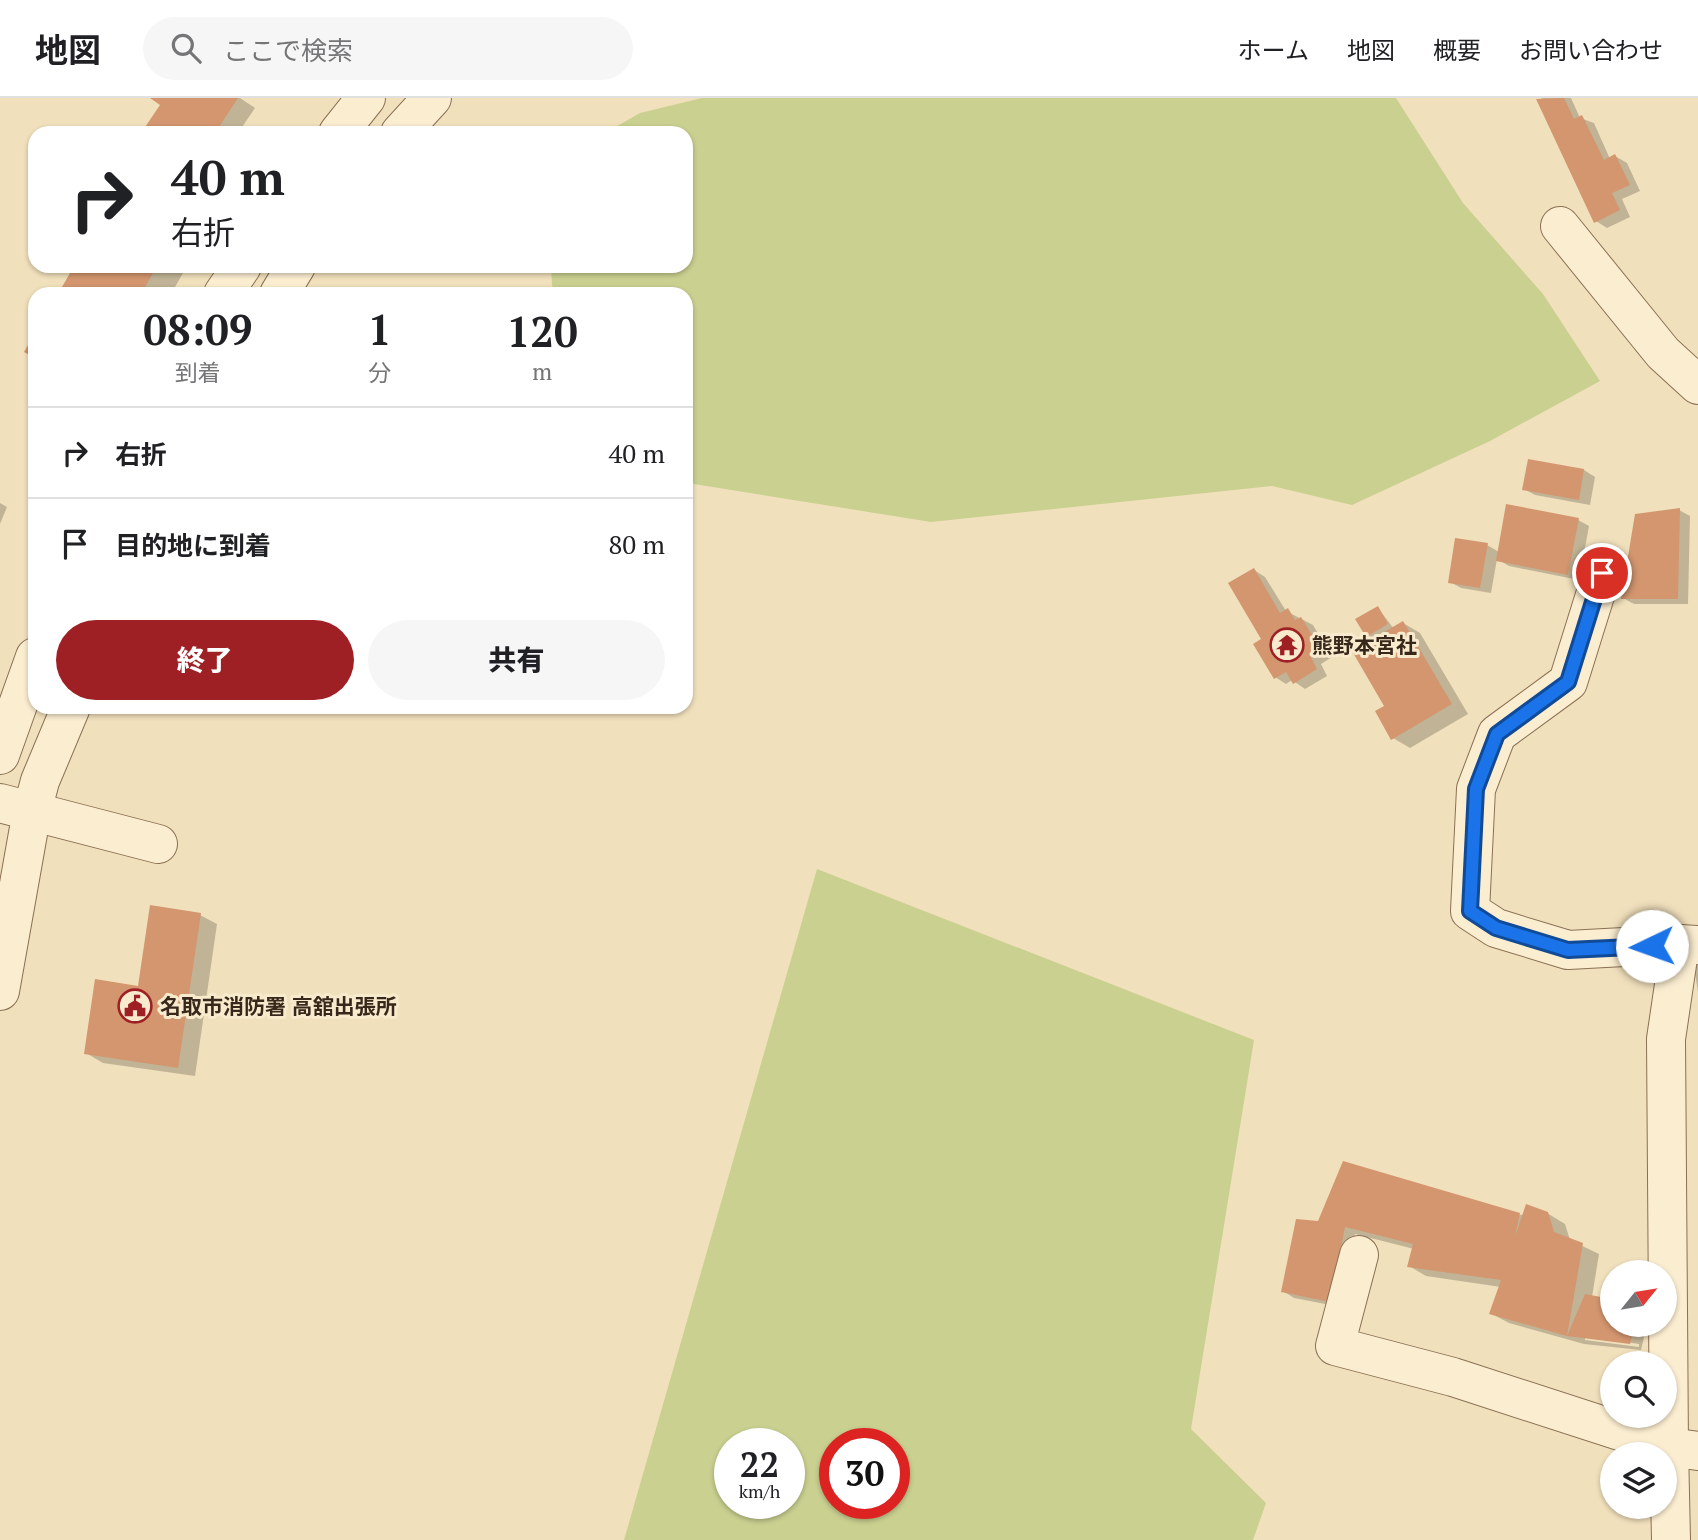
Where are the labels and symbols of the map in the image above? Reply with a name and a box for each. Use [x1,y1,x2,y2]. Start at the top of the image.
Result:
pin [1572,543,1632,603]
temple icon: 熊野本宮社 [1268,626,1306,664]
place label: 熊野本宮社 [1312,631,1417,659]
position arrow [1615,909,1689,983]
public building icon: 名取市消防署 高舘出張所 [116,987,154,1025]
place label: 名取市消防署 高舘出張所 [160,992,397,1020]
north arrow [1600,1260,1676,1337]
speed limit sign: 30 [819,1428,910,1519]

